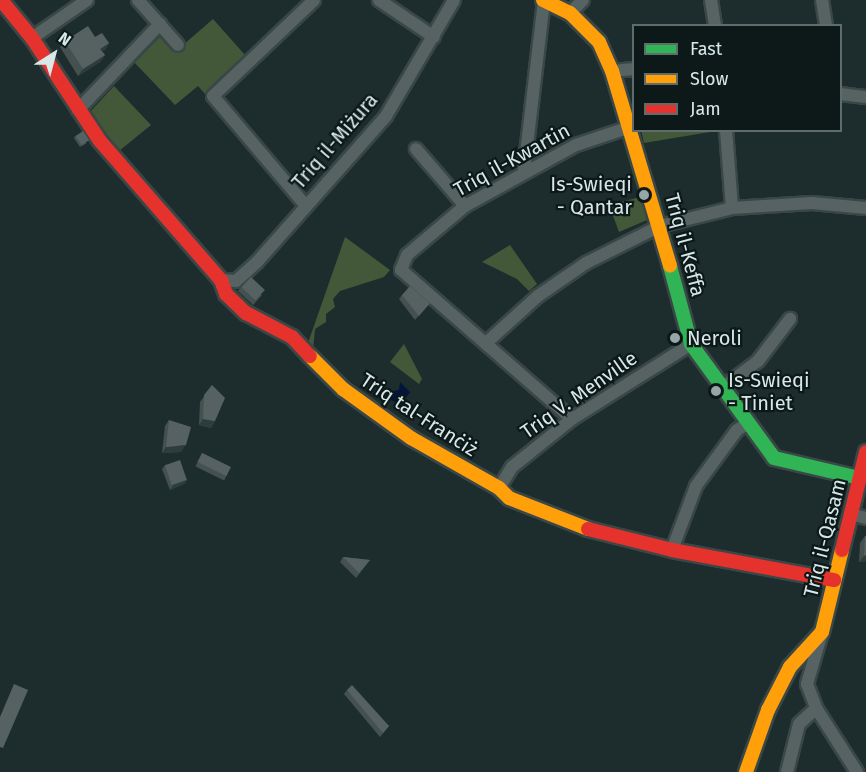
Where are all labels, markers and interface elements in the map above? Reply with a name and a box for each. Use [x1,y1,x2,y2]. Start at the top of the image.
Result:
north arrow [24,24,84,84]
legend [632,24,842,132]
text: N [55,28,75,50]
text: Fast [690,38,722,60]
text: Slow [690,68,728,90]
street label: Triq il-Miżura [287,88,383,194]
text: Jam [690,98,721,120]
street label: Triq il-Kwartin [450,118,574,202]
place label: Is-Swieqi - Qantar [550,172,632,219]
marker: Is-Swieqi - Qantar [637,188,651,202]
street label: Triq il-Keffa [660,191,710,299]
place label: Neroli [687,326,742,350]
marker: Neroli [668,331,682,345]
street label: Triq V. Menville [516,346,642,444]
street label: Triq tal-Franċiż [356,368,482,462]
place label: Is-Swieqi - Tiniet [728,368,810,415]
marker: Is-Swieqi - Tiniet [709,384,723,398]
street label: Triq il-Qasam [799,476,851,600]

